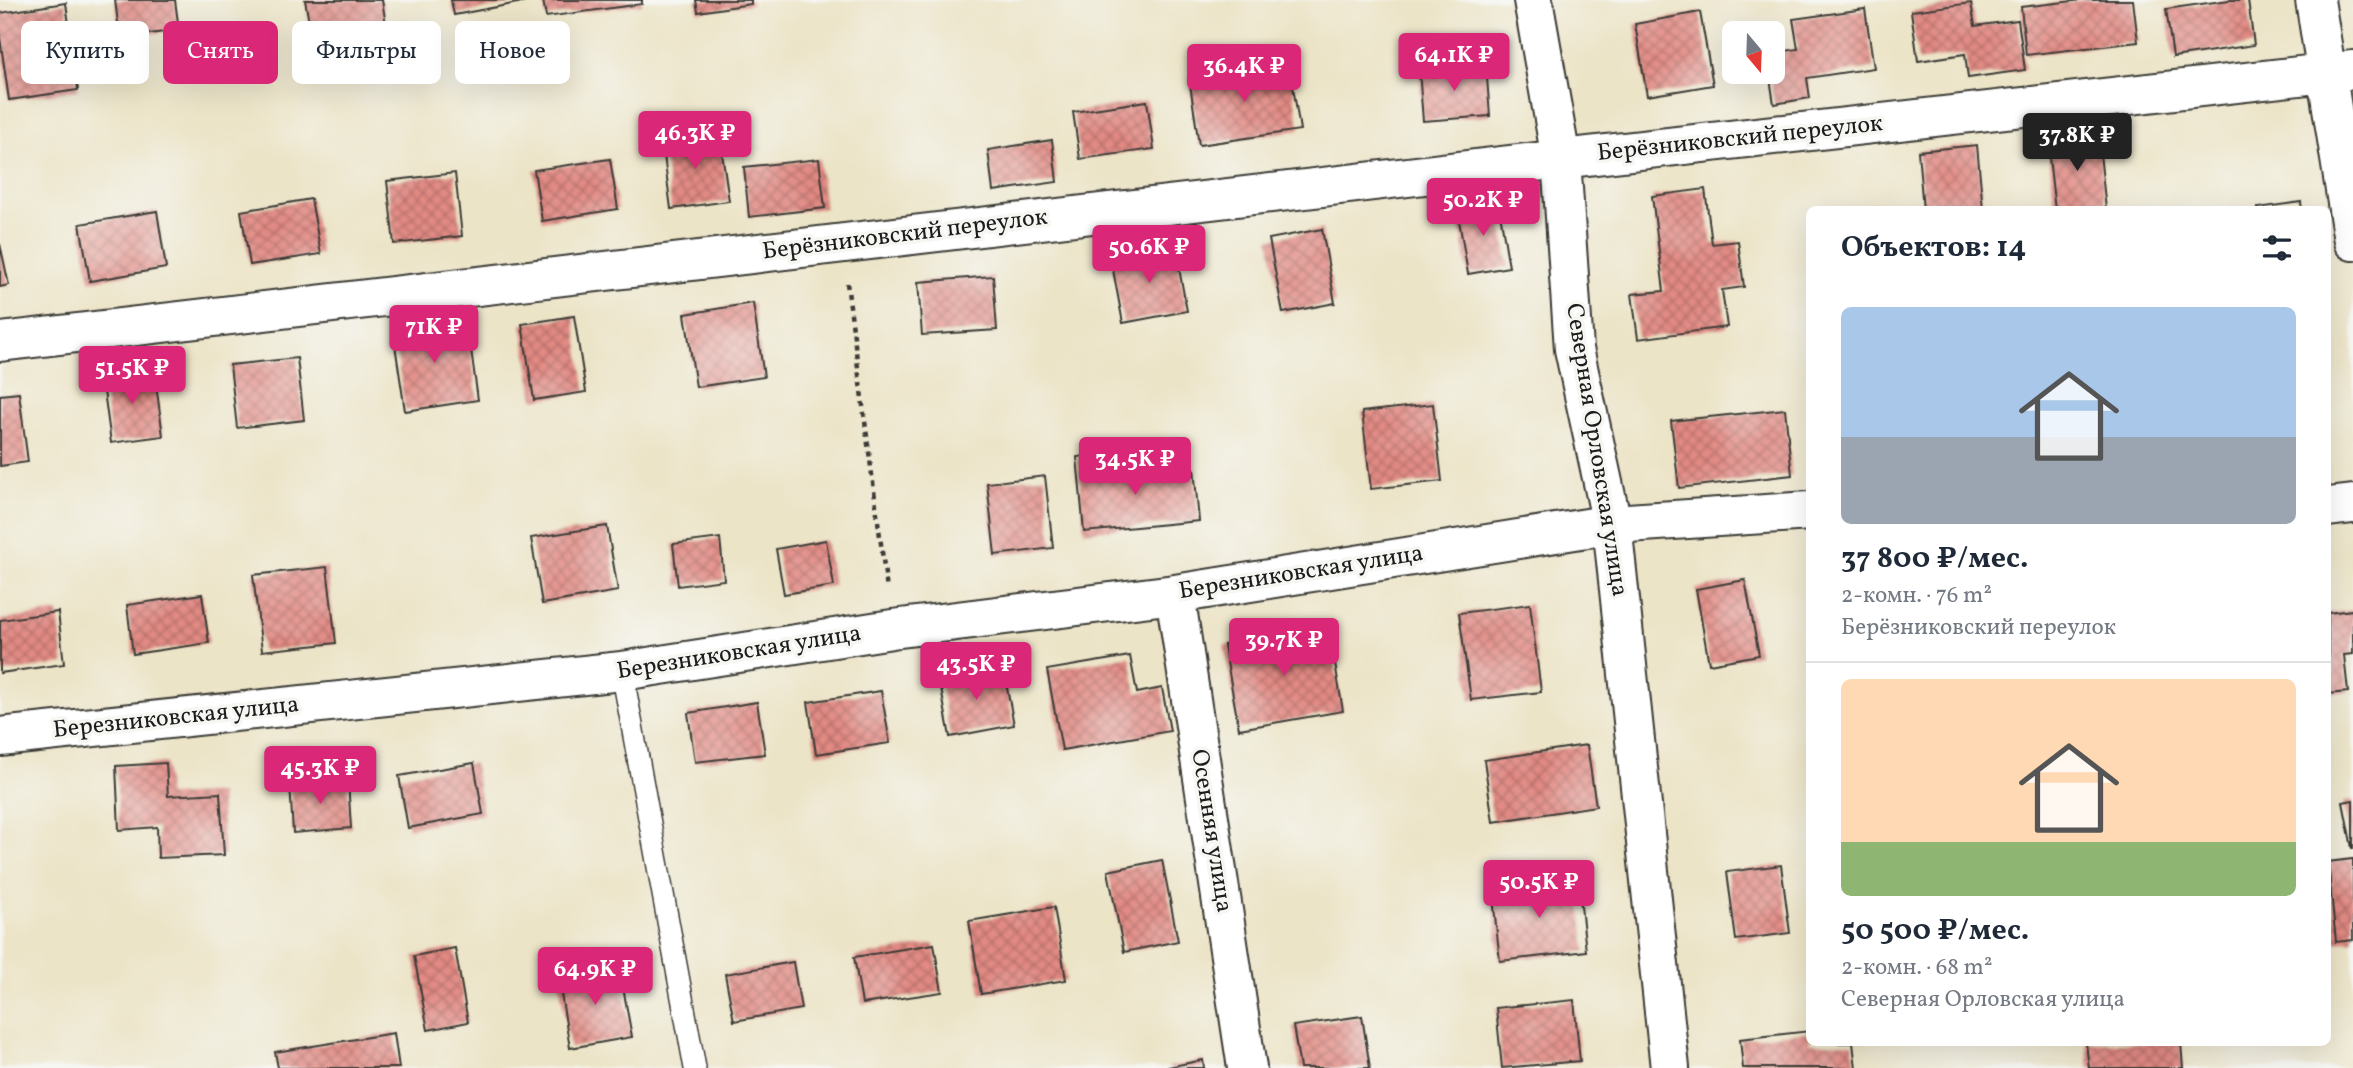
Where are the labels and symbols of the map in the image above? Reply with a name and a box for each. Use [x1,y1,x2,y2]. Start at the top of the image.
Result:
north arrow [1722,21,1785,84]
pin: 64.1K ₽ [1389,34,1519,93]
pin: 36.4K ₽ [1179,44,1309,104]
street label: Берёзниковский переулок [1596,107,1885,171]
pin: 46.3K ₽ [630,111,760,171]
pin: 37.8K ₽ [2012,114,2142,173]
pin: 50.2K ₽ [1418,178,1548,238]
street label: Берёзниковский переулок [760,201,1050,269]
pin: 50.6K ₽ [1084,226,1214,285]
street label: Северная Орловская улица [1556,301,1636,599]
pin: 71K ₽ [385,306,483,365]
pin: 51.5K ₽ [67,346,197,406]
pin: 34.5K ₽ [1070,438,1200,497]
street label: Березниковская улица [1176,537,1426,609]
street label: Березниковская улица [614,617,864,689]
pin: 39.7K ₽ [1219,618,1349,678]
pin: 43.5K ₽ [911,642,1041,702]
street label: Березниковская улица [51,688,301,748]
pin: 45.3K ₽ [255,746,385,806]
street label: Осенняя улица [1181,747,1241,915]
pin: 50.5K ₽ [1474,860,1604,920]
pin: 64.9K ₽ [530,948,660,1007]

